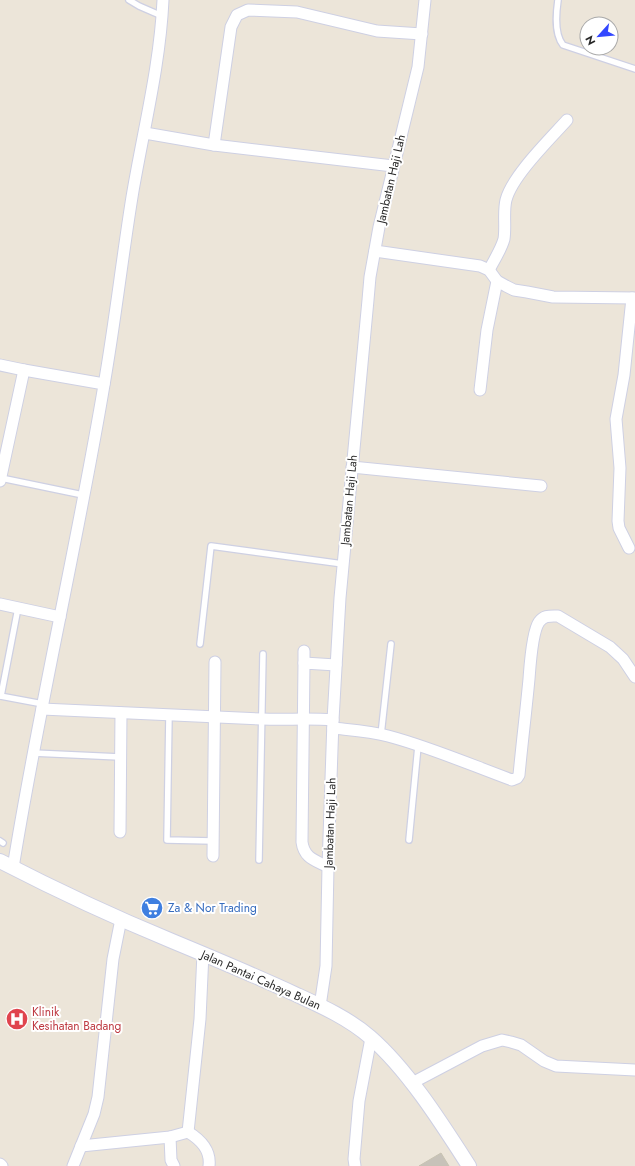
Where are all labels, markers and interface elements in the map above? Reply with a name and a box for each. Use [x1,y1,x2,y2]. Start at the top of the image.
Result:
north arrow [579,16,619,56]
text: N [581,33,599,48]
street label: Jambatan Haji Lah [372,133,410,227]
street label: Jambatan Haji Lah [336,454,362,548]
street label: Jambatan Haji Lah [319,777,341,871]
supermarket icon: Za & Nor Trading [139,895,165,921]
place label: Za & Nor Trading [168,899,257,917]
street label: Jalan Pantai Cahaya Bulan [196,945,324,1015]
place label: Klinik Kesihatan Badang [32,1003,121,1035]
hospital icon: Klinik Kesihatan Badang [4,1006,30,1032]

